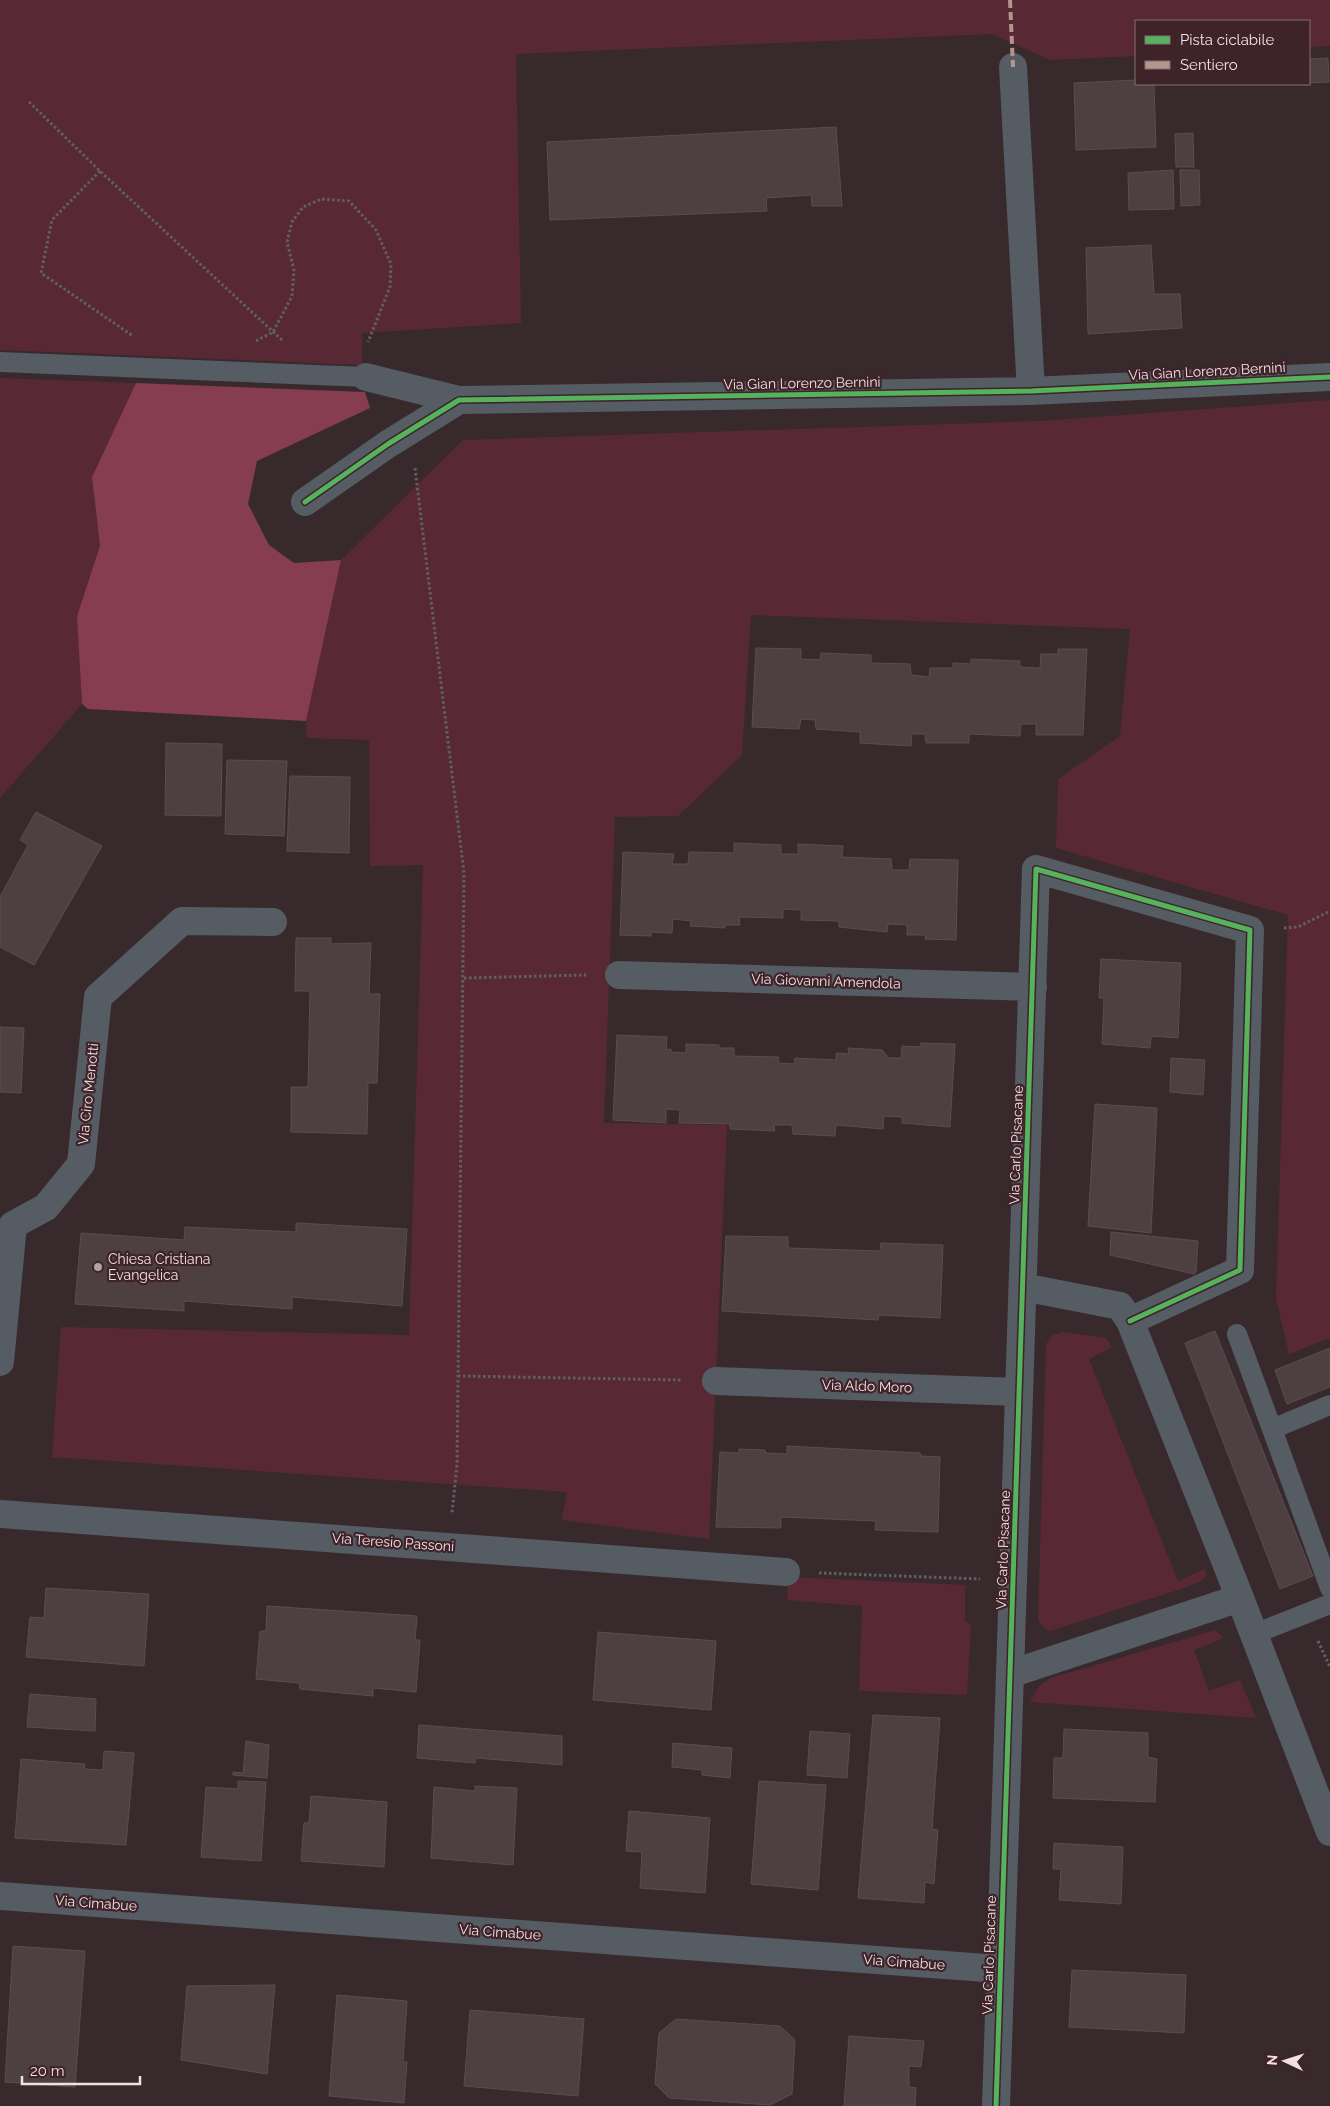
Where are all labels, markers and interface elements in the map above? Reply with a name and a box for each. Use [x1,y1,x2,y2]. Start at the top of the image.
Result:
legend [1135,20,1310,85]
text: Pista ciclabile [1180,31,1274,49]
text: Sentiero [1180,56,1238,74]
street label: Via Gian Lorenzo Bernini [1128,359,1286,383]
street label: Via Gian Lorenzo Bernini [723,374,881,392]
street label: Via Giovanni Amendola [751,970,901,992]
street label: Via Ciro Menotti [75,1042,101,1146]
street label: Via Carlo Pisacane [1006,1085,1026,1205]
place label: Chiesa Cristiana Evangelica [108,1251,211,1283]
marker: Chiesa Cristiana Evangelica [92,1261,104,1273]
street label: Via Aldo Moro [821,1376,913,1396]
street label: Via Carlo Pisacane [993,1490,1013,1610]
street label: Via Teresio Passoni [331,1530,455,1554]
street label: Via Cimabue [54,1892,138,1914]
street label: Via Carlo Pisacane [979,1895,999,2015]
street label: Via Cimabue [458,1921,542,1943]
street label: Via Cimabue [862,1951,946,1973]
north arrow [1260,2036,1310,2086]
scale bar [22,2054,140,2086]
text: N [1264,2054,1280,2066]
text: 20 m [30,2062,65,2080]

